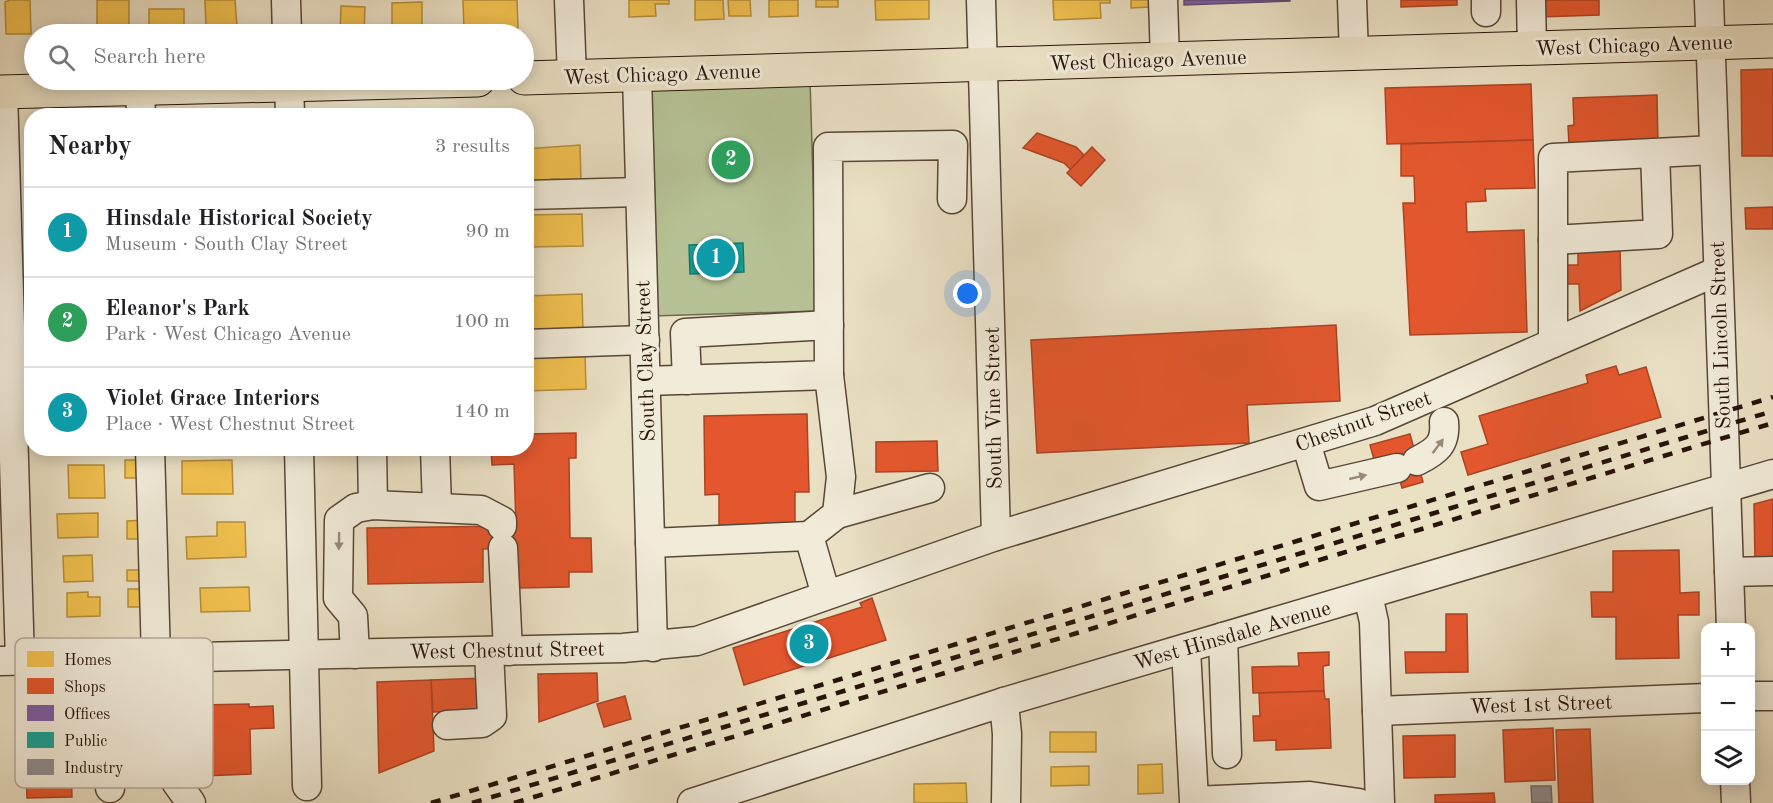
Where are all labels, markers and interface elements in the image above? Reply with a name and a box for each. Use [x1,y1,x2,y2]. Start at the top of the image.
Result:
search box [24,24,534,90]
street label: West Chicago Avenue [1535,33,1733,60]
icon: search [45,41,78,74]
text: Search here [93,46,206,68]
street label: West Chicago Avenue [1049,48,1247,75]
street label: West Chicago Avenue [563,62,761,89]
text: Nearby [48,134,132,160]
text: 3 results [435,137,510,157]
pin: 2 [712,138,750,182]
text: Hinsdale Historical Society [105,208,373,230]
text: 1 [62,222,73,242]
text: 90 m [465,222,510,242]
text: Museum · South Clay Street [105,235,348,255]
pin: 1 [696,236,736,280]
street label: South Lincoln Street [1708,240,1735,430]
your location [953,279,982,308]
street label: South Clay Street [633,280,660,442]
text: Eleanor's Park [105,298,250,320]
text: 2 [62,312,73,332]
text: 100 m [454,312,510,332]
text: Park · West Chicago Avenue [105,325,351,345]
street label: South Vine Street [983,326,1006,490]
text: Violet Grace Interiors [105,388,319,410]
street label: Chestnut Street [1293,388,1434,457]
text: 3 [62,402,73,422]
text: 140 m [454,402,510,422]
text: Place · West Chestnut Street [105,415,355,435]
one-way arrow [1432,438,1444,454]
one-way arrow [1348,472,1367,481]
one-way arrow [334,531,344,550]
street label: West Hinsdale Avenue [1131,598,1334,675]
pin: 3 [790,622,828,666]
map controls [1701,623,1755,785]
button: + [1701,623,1755,677]
legend [15,638,213,788]
street label: West Chestnut Street [409,639,605,664]
text: Homes [64,653,112,669]
button: − [1701,677,1755,731]
text: Shops [64,680,106,696]
street label: West 1st Street [1469,693,1613,718]
text: Offices [64,707,110,723]
button: layers [1701,731,1755,785]
text: Public [64,734,107,750]
text: Industry [64,761,124,777]

